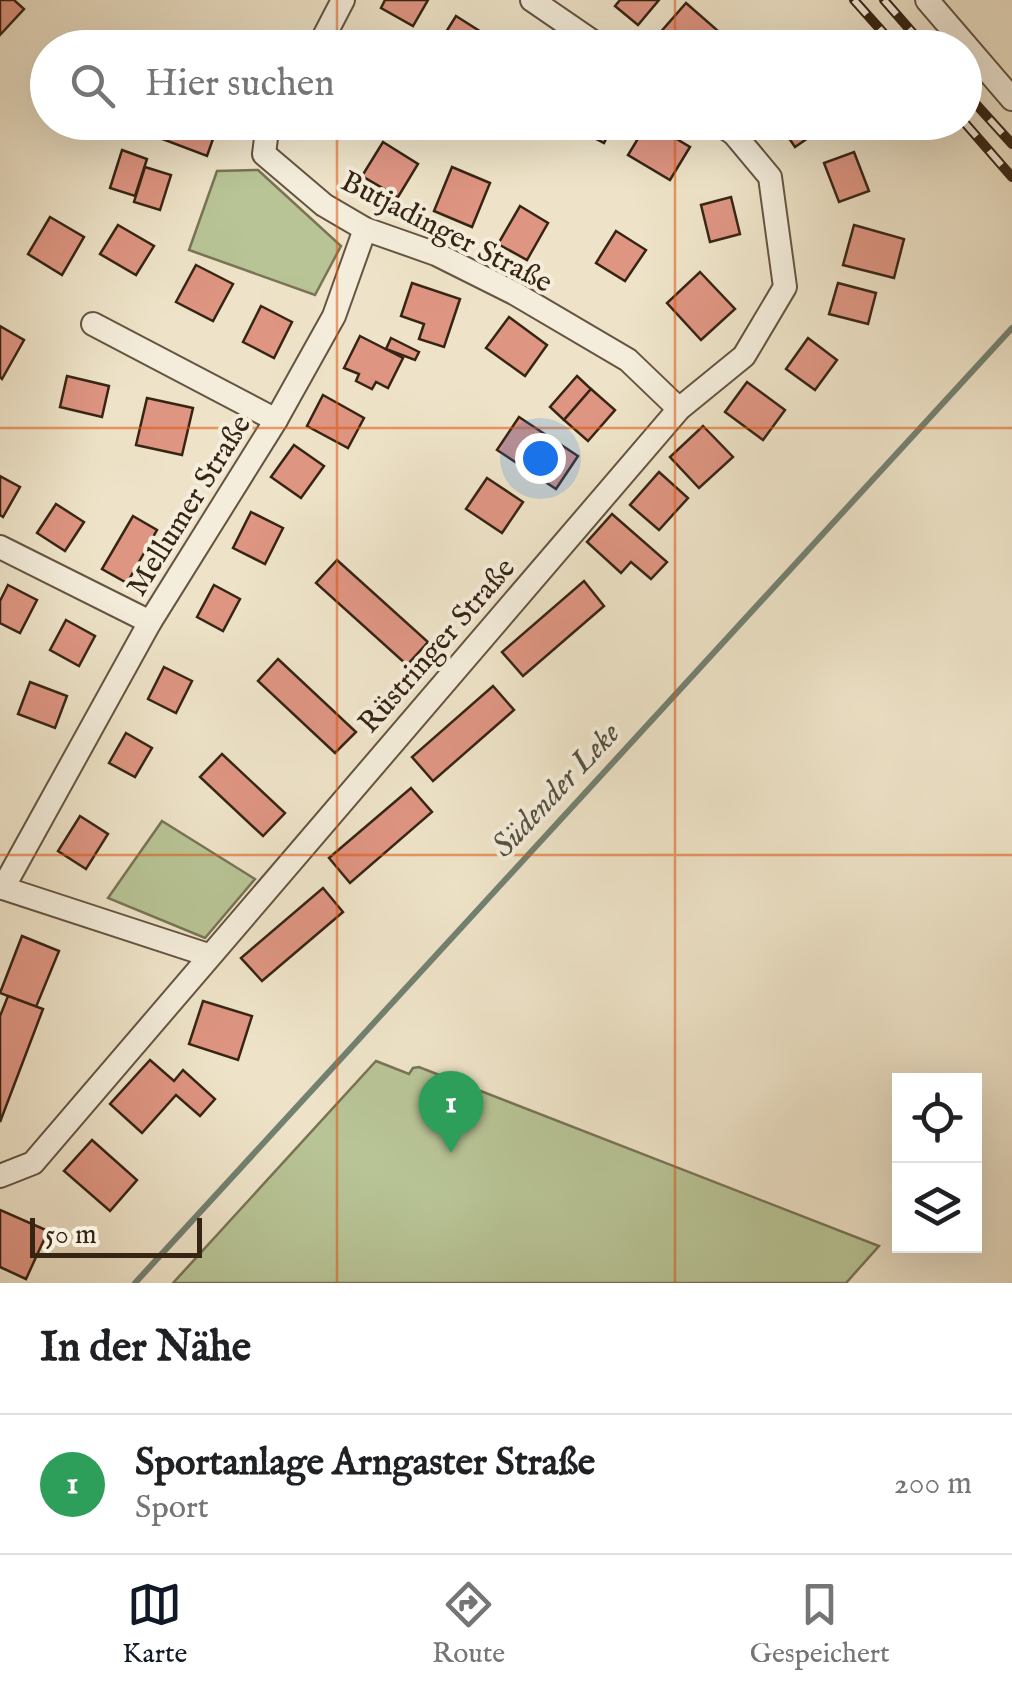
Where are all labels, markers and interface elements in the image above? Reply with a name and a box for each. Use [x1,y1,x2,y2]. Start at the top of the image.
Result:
search box [30,30,982,140]
icon: search [65,58,120,113]
text: Hier suchen [145,61,335,109]
street label: Butjadinger Straße [334,163,558,302]
street label: Mellumer Straße [119,408,261,604]
your location [515,433,566,484]
street label: Rüstringer Straße [351,551,524,742]
water label: Südender Leke [484,714,630,867]
pin: 1 [418,1070,484,1153]
map controls [892,1073,982,1253]
button: locate [892,1073,982,1163]
button: layers [892,1163,982,1253]
scale bar [30,1213,202,1258]
text: 50 m [45,1218,97,1253]
text: In der Nähe [40,1322,251,1375]
text: Sportanlage Arngaster Straße [135,1440,595,1488]
text: 1 [67,1464,78,1505]
text: 200 m [894,1464,972,1505]
text: Sport [135,1488,209,1529]
tab: Karte [122,1577,187,1672]
tab: Route [432,1577,505,1672]
tab: Gespeichert [750,1577,890,1672]

